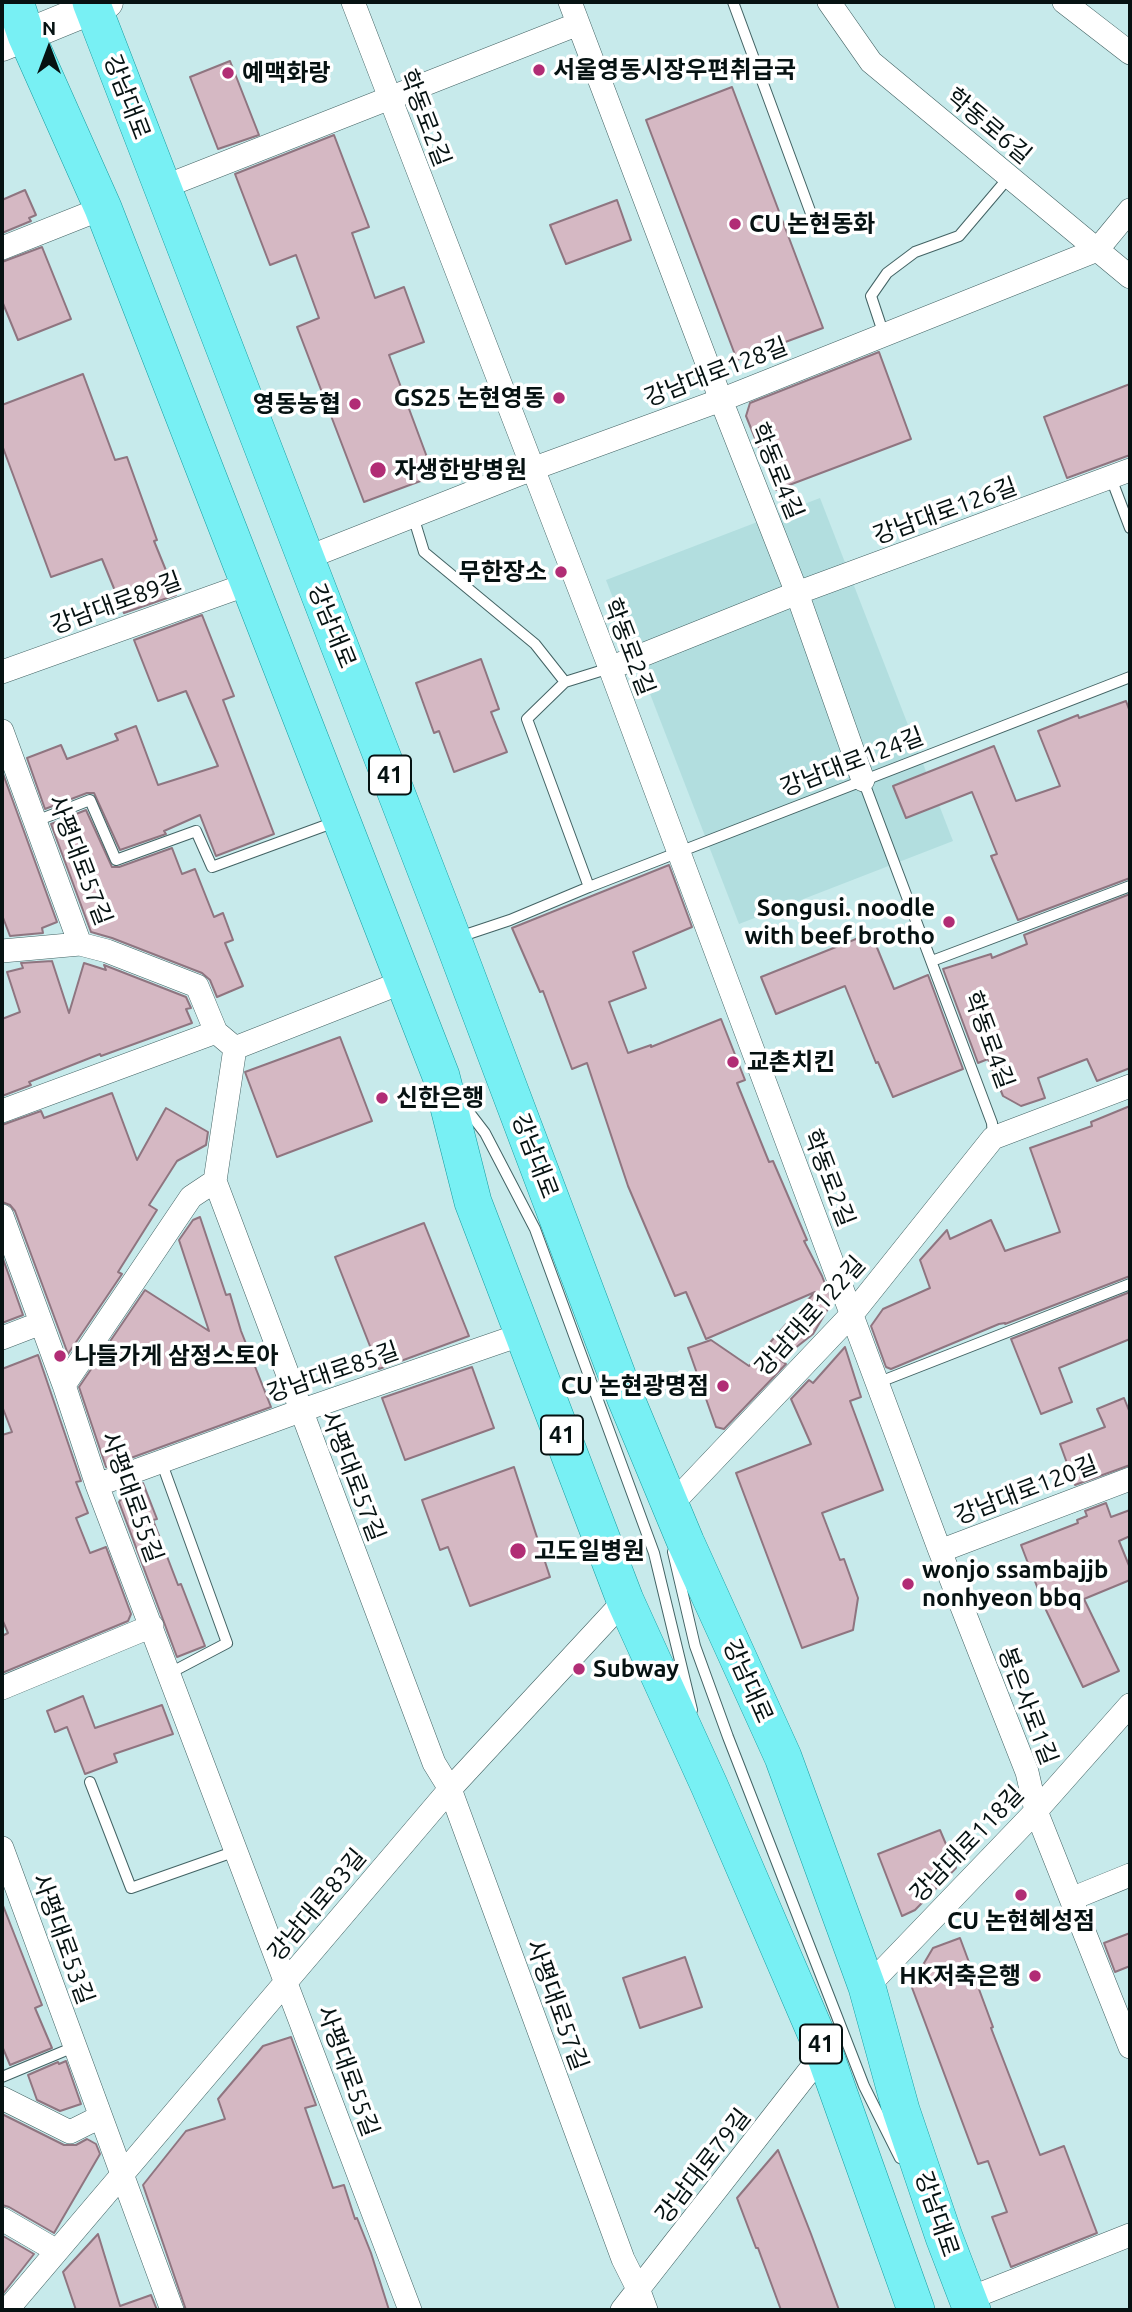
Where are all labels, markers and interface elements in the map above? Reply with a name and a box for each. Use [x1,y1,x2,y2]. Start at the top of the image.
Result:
north arrow [14,14,84,84]
text: N [42,17,56,39]
street label: 강남대로 [98,51,156,143]
place label: 서울영동시장우편취급국 [553,56,796,84]
place label: 예맥화랑 [242,59,330,87]
marker: 서울영동시장우편취급국 [531,62,547,78]
marker: 예맥화랑 [220,65,236,81]
street label: 학동로2길 [393,65,457,171]
street label: 학동로6길 [941,82,1037,170]
place label: CU 논현동화 [749,210,875,238]
marker: CU 논현동화 [727,216,743,232]
street label: 강남대로128길 [640,331,792,413]
place label: GS25 논현영동 [394,384,545,412]
place label: 영동농협 [253,390,341,418]
marker: GS25 논현영동 [551,390,567,406]
marker: 영동농협 [347,396,363,412]
street label: 학동로4길 [745,418,809,524]
place label: 자생한방병원 [394,456,526,484]
marker: 자생한방병원 [368,460,388,480]
street label: 강남대로126길 [869,472,1021,550]
place label: 무한장소 [459,558,547,586]
marker: 무한장소 [553,564,569,580]
street label: 강남대로89길 [46,566,186,640]
street label: 강남대로 [302,580,362,672]
street label: 학동로2길 [597,594,661,700]
street label: 강남대로124길 [776,721,928,803]
road number: 41 [369,755,411,794]
street label: 사평대로57길 [42,791,118,929]
place label: Songusi. noodle with beef brotho [745,894,935,950]
marker: Songusi. noodle with beef brotho [941,914,957,930]
street label: 학동로4길 [958,987,1020,1093]
place label: 교촌치킨 [747,1048,835,1076]
marker: 교촌치킨 [725,1054,741,1070]
place label: 신한은행 [396,1084,484,1112]
marker: 신한은행 [374,1090,390,1106]
street label: 강남대로 [506,1110,564,1202]
street label: 학동로2길 [797,1125,861,1231]
street label: 강남대로122길 [749,1250,871,1382]
street label: 강남대로85길 [263,1336,403,1408]
place label: 나들가게 삼정스토아 [74,1342,278,1370]
marker: 나들가게 삼정스토아 [52,1348,68,1364]
place label: CU 논현광명점 [561,1372,709,1400]
marker: CU 논현광명점 [715,1378,731,1394]
street label: 사평대로57길 [315,1407,391,1545]
road number: 41 [541,1416,583,1454]
street label: 사평대로55길 [95,1427,169,1567]
street label: 강남대로120길 [950,1449,1102,1531]
place label: 고도일병원 [534,1537,644,1565]
marker: 고도일병원 [508,1541,528,1561]
place label: wonjo ssambajjb nonhyeon bbq [922,1556,1108,1612]
marker: wonjo ssambajjb nonhyeon bbq [900,1576,916,1592]
street label: 강남대로 [717,1635,779,1727]
street label: 봉은사로1길 [992,1643,1064,1769]
place label: Subway [593,1655,679,1683]
marker: Subway [571,1661,587,1677]
street label: 강남대로118길 [904,1780,1030,1908]
street label: 강남대로83길 [262,1843,372,1967]
street label: 사평대로53길 [26,1869,100,2009]
marker: CU 논현혜성점 [1013,1887,1029,1903]
place label: CU 논현혜성점 [947,1907,1095,1935]
street label: 사평대로57길 [520,1935,594,2075]
place label: HK저축은행 [899,1962,1021,1990]
marker: HK저축은행 [1027,1968,1043,1984]
street label: 사평대로55길 [311,2001,385,2141]
road number: 41 [800,2024,842,2064]
street label: 강남대로79길 [649,2103,757,2229]
street label: 강남대로 [909,2168,965,2260]

